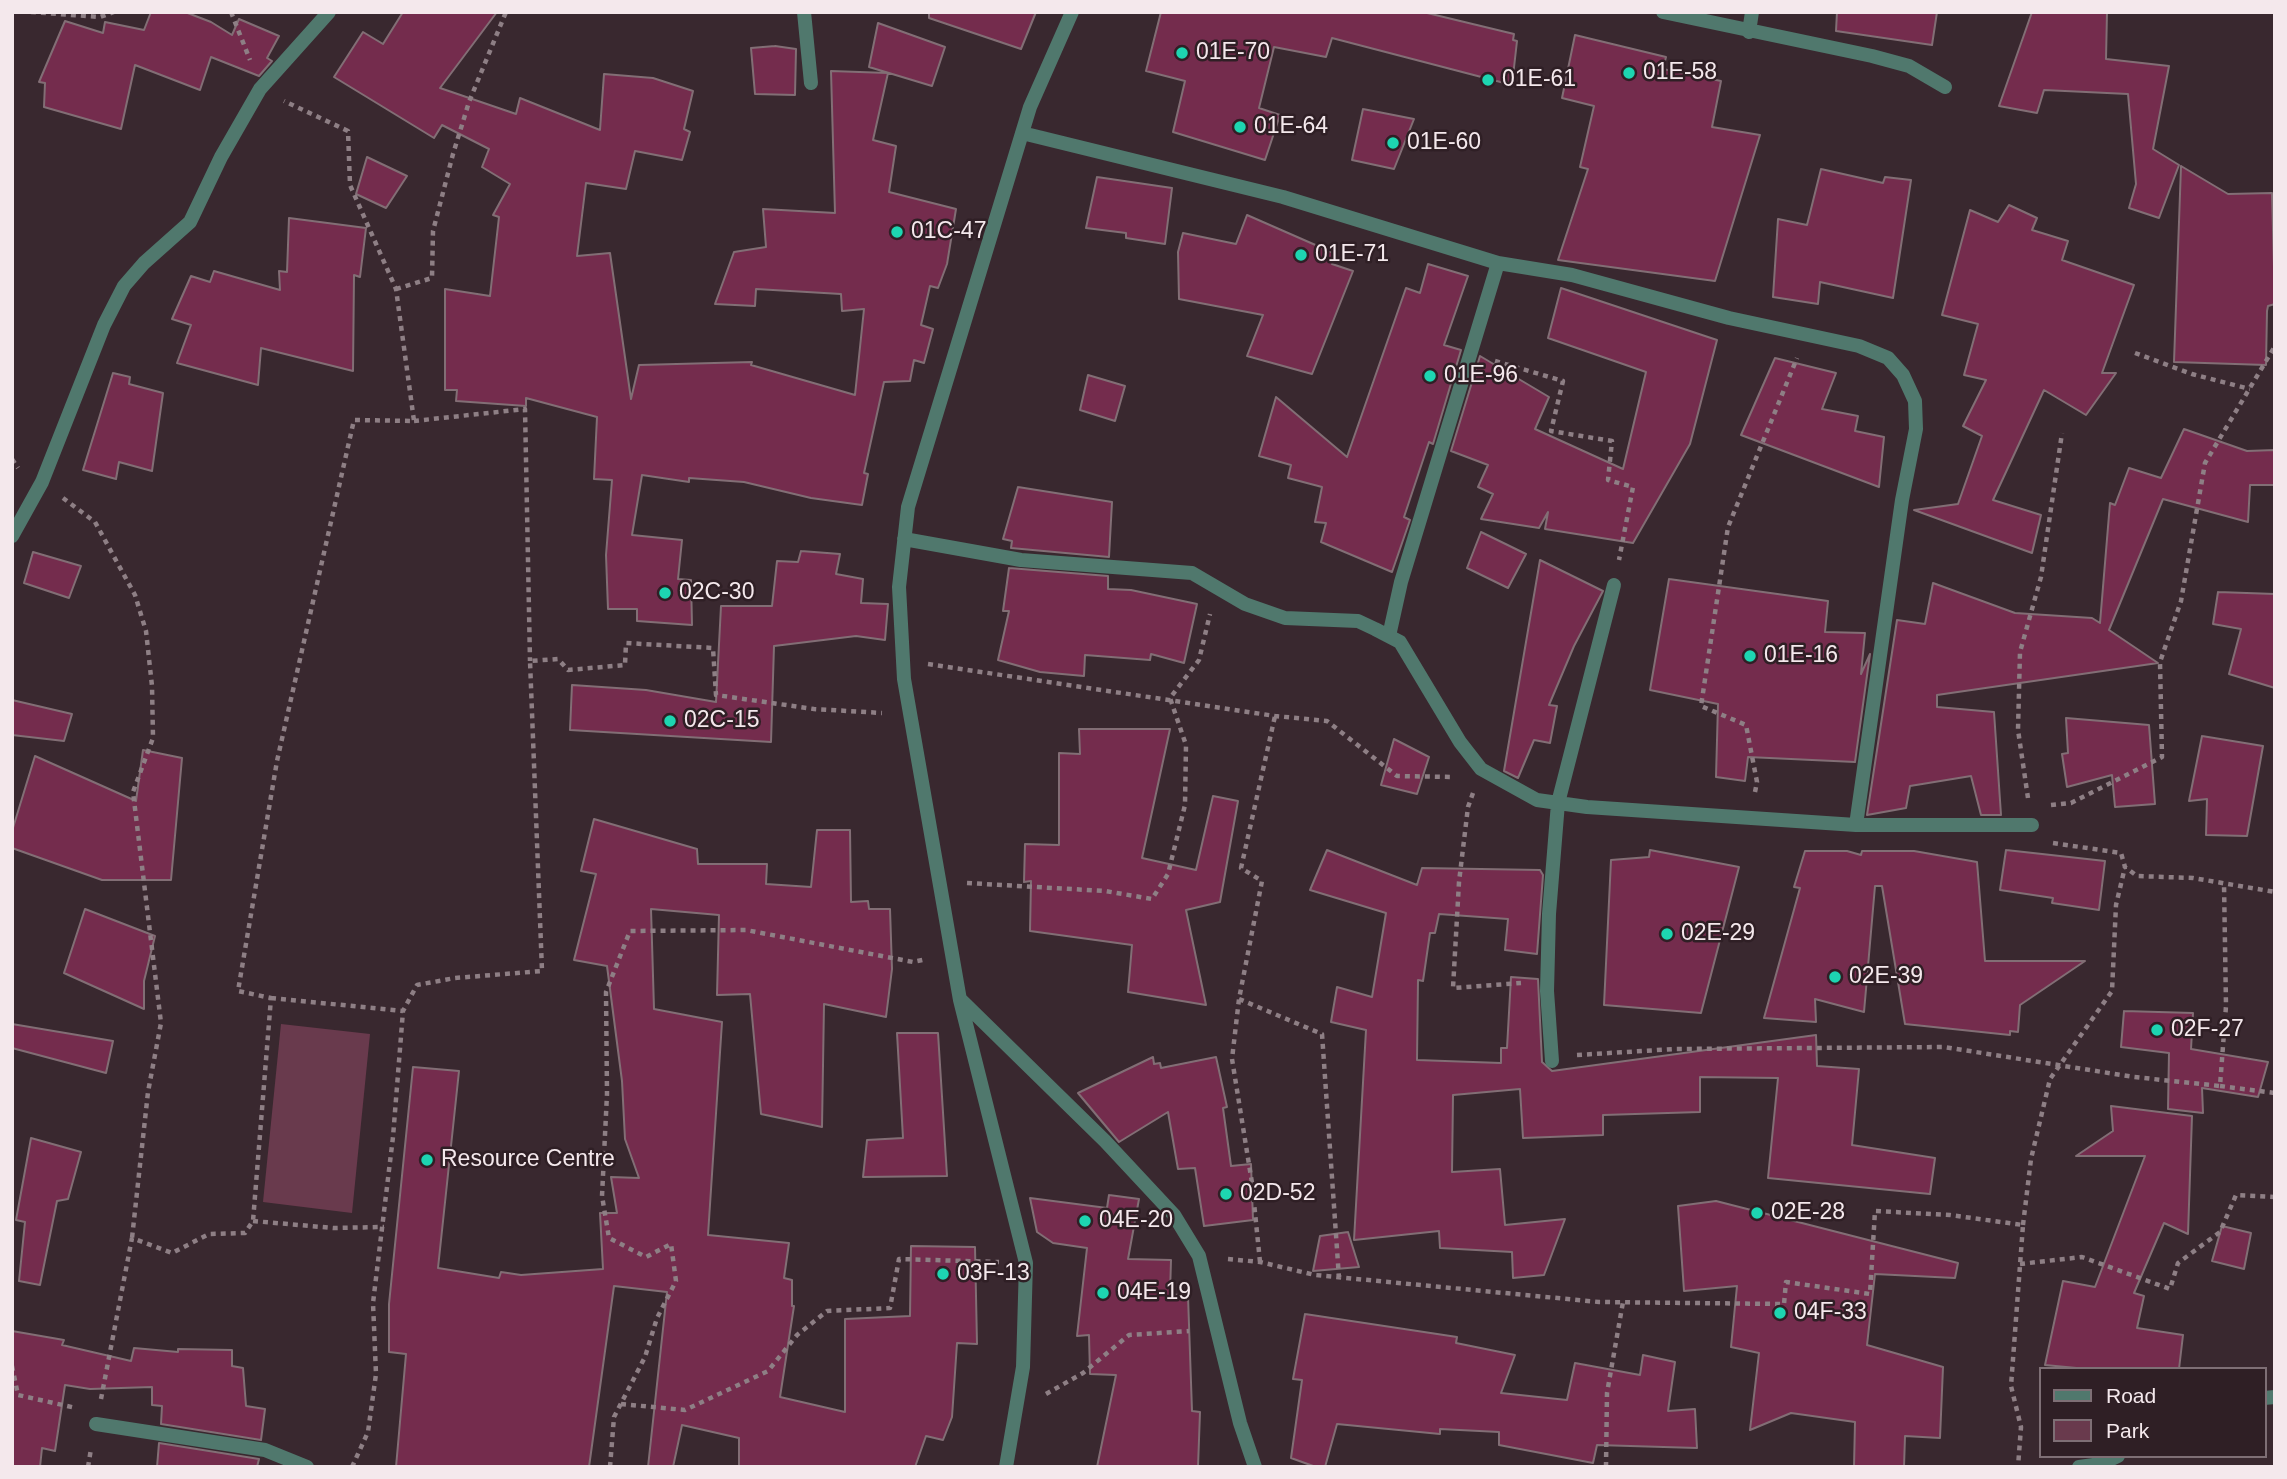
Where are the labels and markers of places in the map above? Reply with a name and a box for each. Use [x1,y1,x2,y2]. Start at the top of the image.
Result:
place label: 01E-70 [1196,39,1270,67]
marker: 01E-70 [1174,45,1190,61]
place label: 01E-58 [1643,59,1717,87]
marker: 01E-58 [1621,65,1637,81]
place label: 01E-61 [1502,66,1576,94]
marker: 01E-61 [1480,72,1496,88]
place label: 01E-64 [1254,113,1328,141]
marker: 01E-64 [1232,119,1248,135]
place label: 01E-60 [1407,129,1481,157]
marker: 01E-60 [1385,135,1401,151]
place label: 01C-47 [911,218,986,246]
marker: 01C-47 [889,224,905,240]
place label: 01E-71 [1315,241,1389,269]
marker: 01E-71 [1293,247,1309,263]
place label: 01E-96 [1444,362,1518,390]
marker: 01E-96 [1422,368,1438,384]
place label: 02C-30 [679,579,754,607]
marker: 02C-30 [657,585,673,601]
place label: 01E-16 [1764,642,1838,670]
marker: 01E-16 [1742,648,1758,664]
place label: 02C-15 [684,707,759,735]
marker: 02C-15 [662,713,678,729]
place label: 02E-29 [1681,920,1755,948]
marker: 02E-29 [1659,926,1675,942]
place label: 02E-39 [1849,963,1923,991]
marker: 02E-39 [1827,969,1843,985]
place label: 02F-27 [2171,1016,2244,1044]
marker: 02F-27 [2149,1022,2165,1038]
place label: Resource Centre [441,1146,615,1174]
marker: Resource Centre [419,1152,435,1168]
place label: 02D-52 [1240,1180,1315,1208]
marker: 02D-52 [1218,1186,1234,1202]
place label: 02E-28 [1771,1199,1845,1227]
marker: 02E-28 [1749,1205,1765,1221]
place label: 04E-20 [1099,1207,1173,1235]
marker: 04E-20 [1077,1213,1093,1229]
place label: 03F-13 [957,1260,1030,1288]
marker: 03F-13 [935,1266,951,1282]
place label: 04E-19 [1117,1279,1191,1307]
marker: 04E-19 [1095,1285,1111,1301]
place label: 04F-33 [1794,1299,1867,1327]
marker: 04F-33 [1772,1305,1788,1321]

